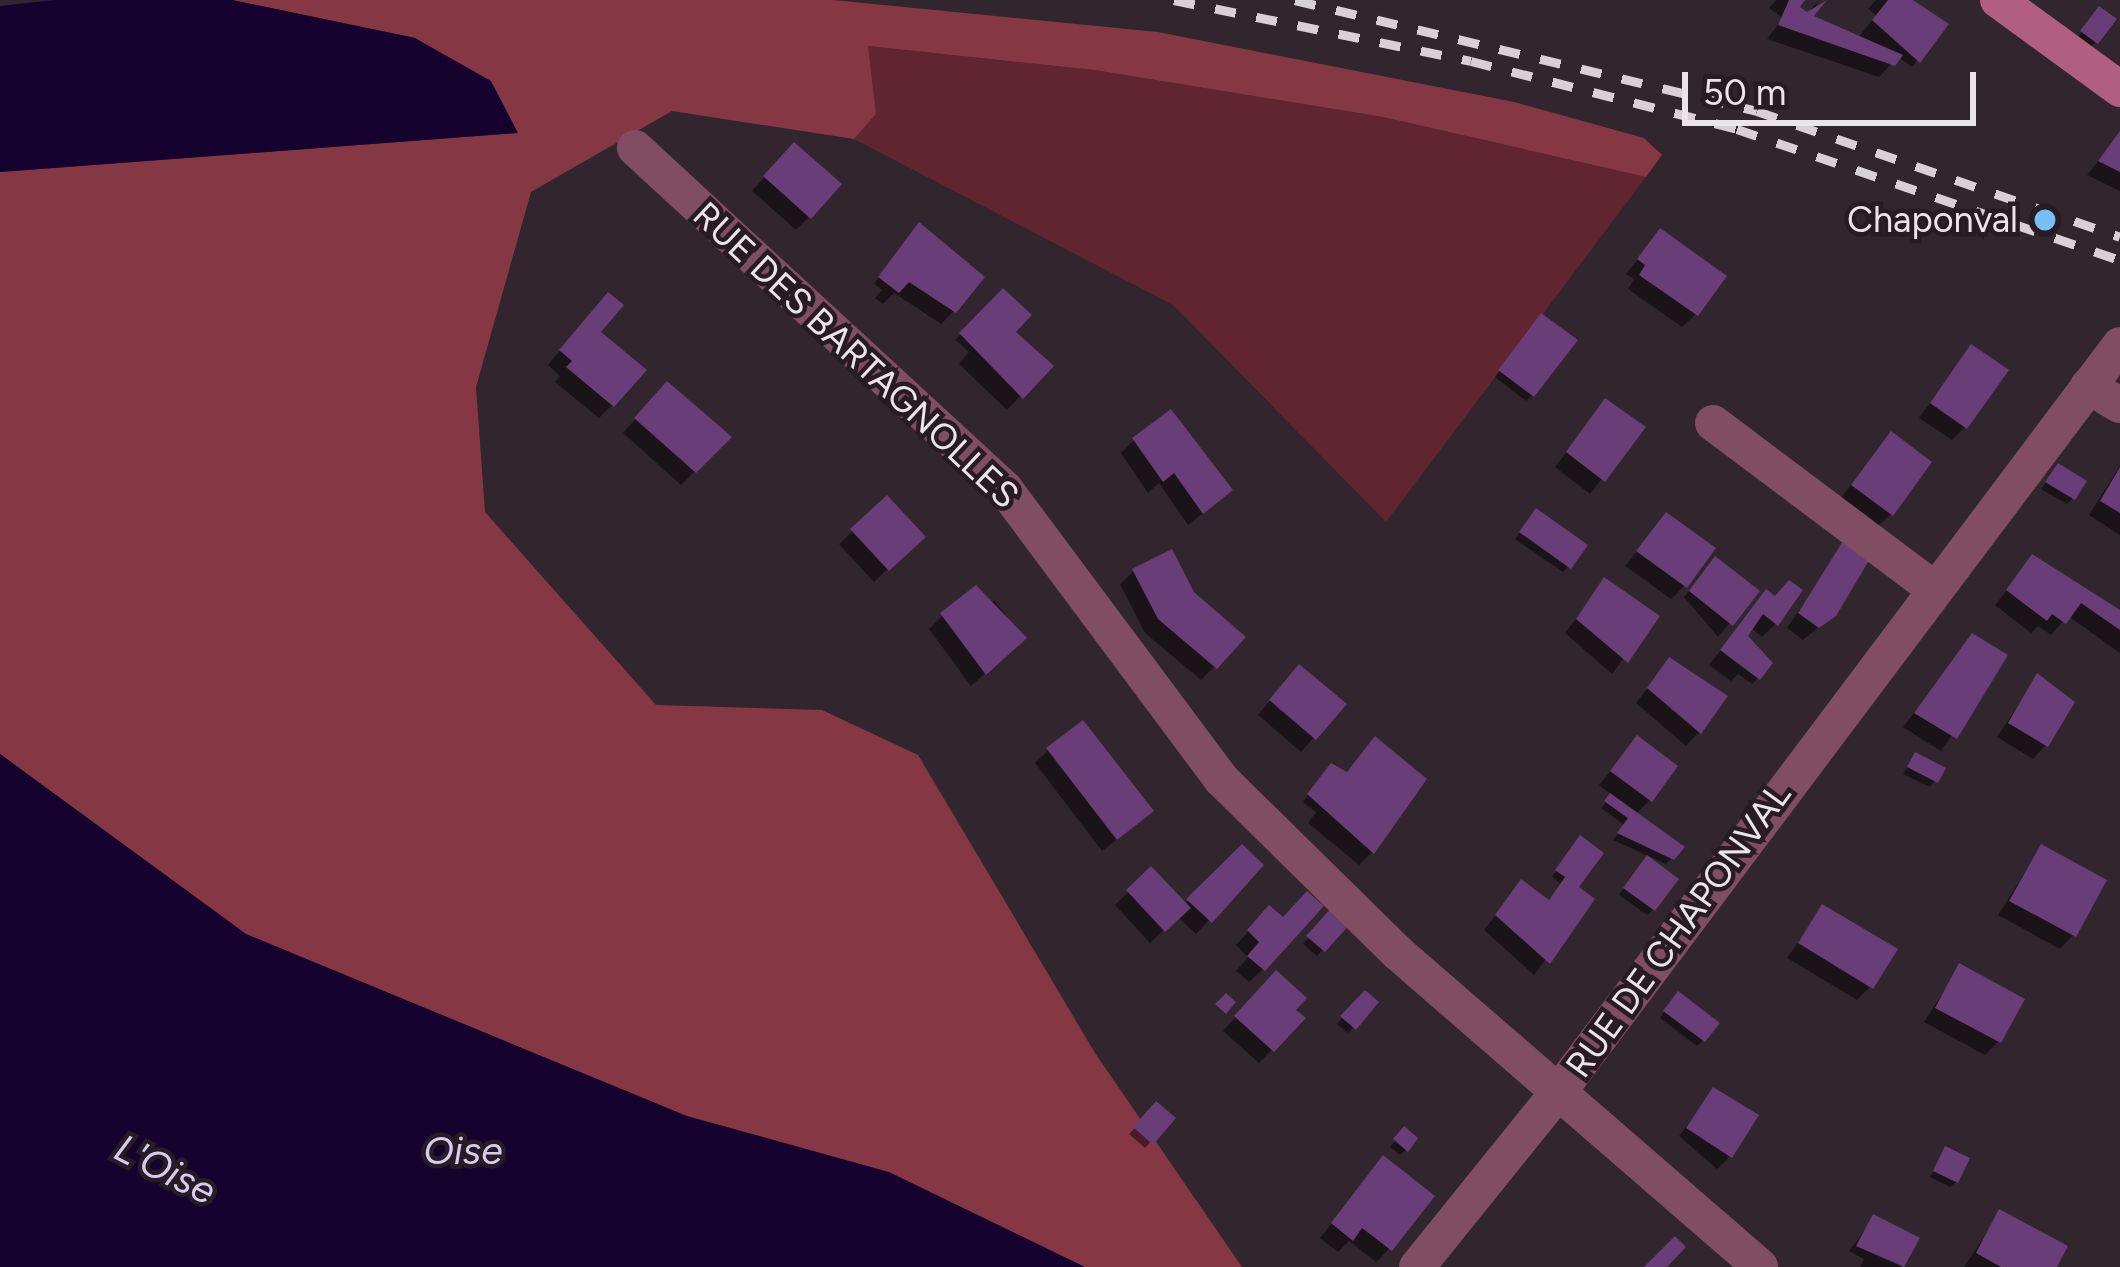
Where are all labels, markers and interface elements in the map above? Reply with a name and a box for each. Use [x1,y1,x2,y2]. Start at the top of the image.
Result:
scale bar [1688,48,1982,122]
text: 50 m [1703,71,1786,114]
street label: RUE DES BARTAGNOLLES [684,193,1028,517]
place label: Chaponval [1847,198,2018,242]
marker: Chaponval [2029,204,2061,236]
street label: RUE DE CHAPONVAL [1557,774,1799,1086]
water label: L'Oise [107,1125,223,1215]
water label: Oise [423,1128,503,1174]

